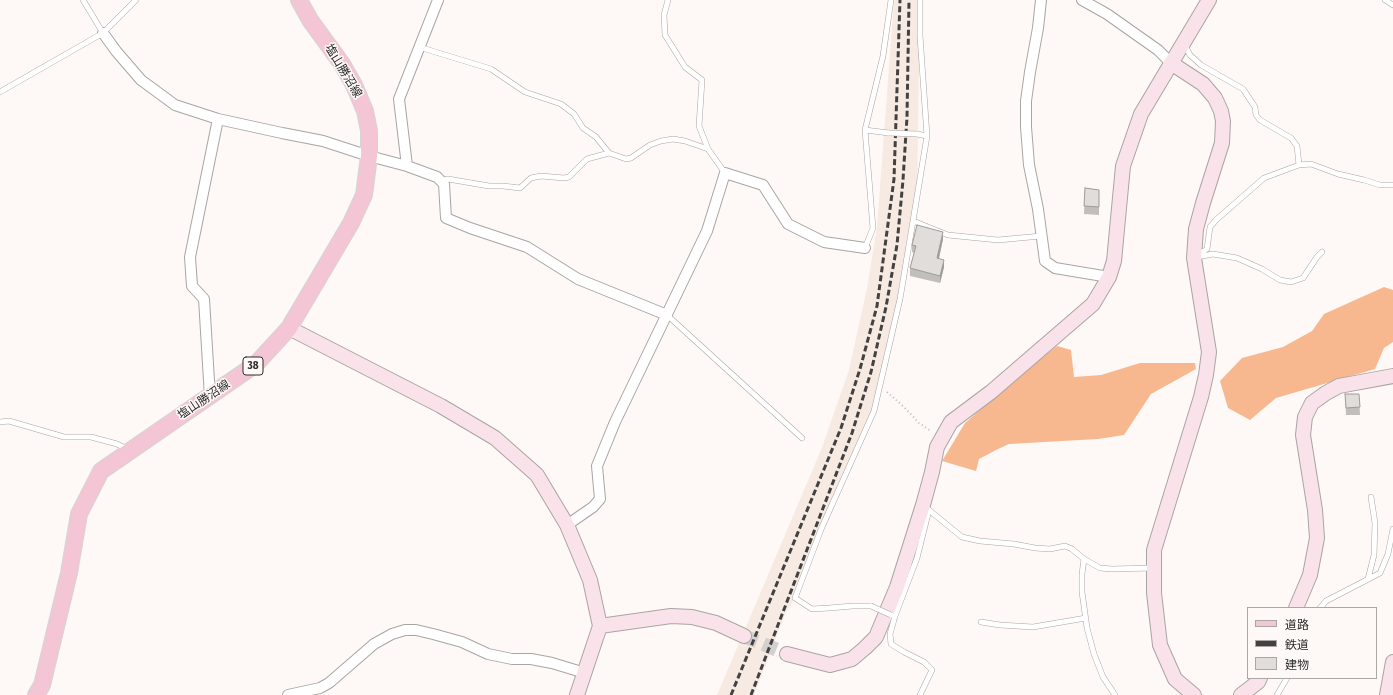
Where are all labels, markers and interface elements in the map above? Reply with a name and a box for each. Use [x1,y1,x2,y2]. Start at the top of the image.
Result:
street label: 塩山勝沼線 [321,42,365,100]
road number: 38 [243,357,263,375]
street label: 塩山勝沼線 [175,377,233,423]
legend [1247,607,1377,679]
text: 道路 [1285,618,1309,632]
text: 鉄道 [1285,638,1309,652]
text: 建物 [1285,658,1309,672]

